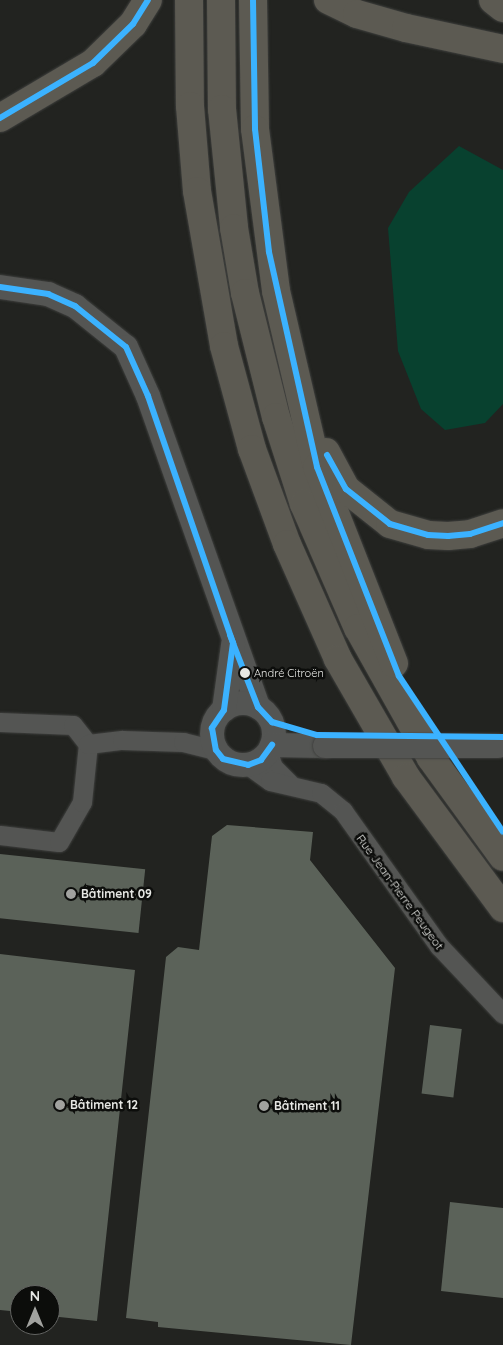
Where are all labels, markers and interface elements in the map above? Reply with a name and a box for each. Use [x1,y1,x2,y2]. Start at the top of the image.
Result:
place label: André Citroën [254,666,324,680]
marker: André Citroën [240,668,250,678]
street label: Rue Jean-Pierre Peugeot [353,832,447,952]
place label: Bâtiment 09 [81,887,152,901]
marker: Bâtiment 09 [65,888,77,900]
place label: Bâtiment 12 [70,1098,138,1112]
marker: Bâtiment 12 [54,1099,66,1111]
place label: Bâtiment 11 [274,1099,340,1113]
marker: Bâtiment 11 [258,1100,270,1112]
north arrow [10,1285,60,1335]
text: N [30,1287,40,1305]

